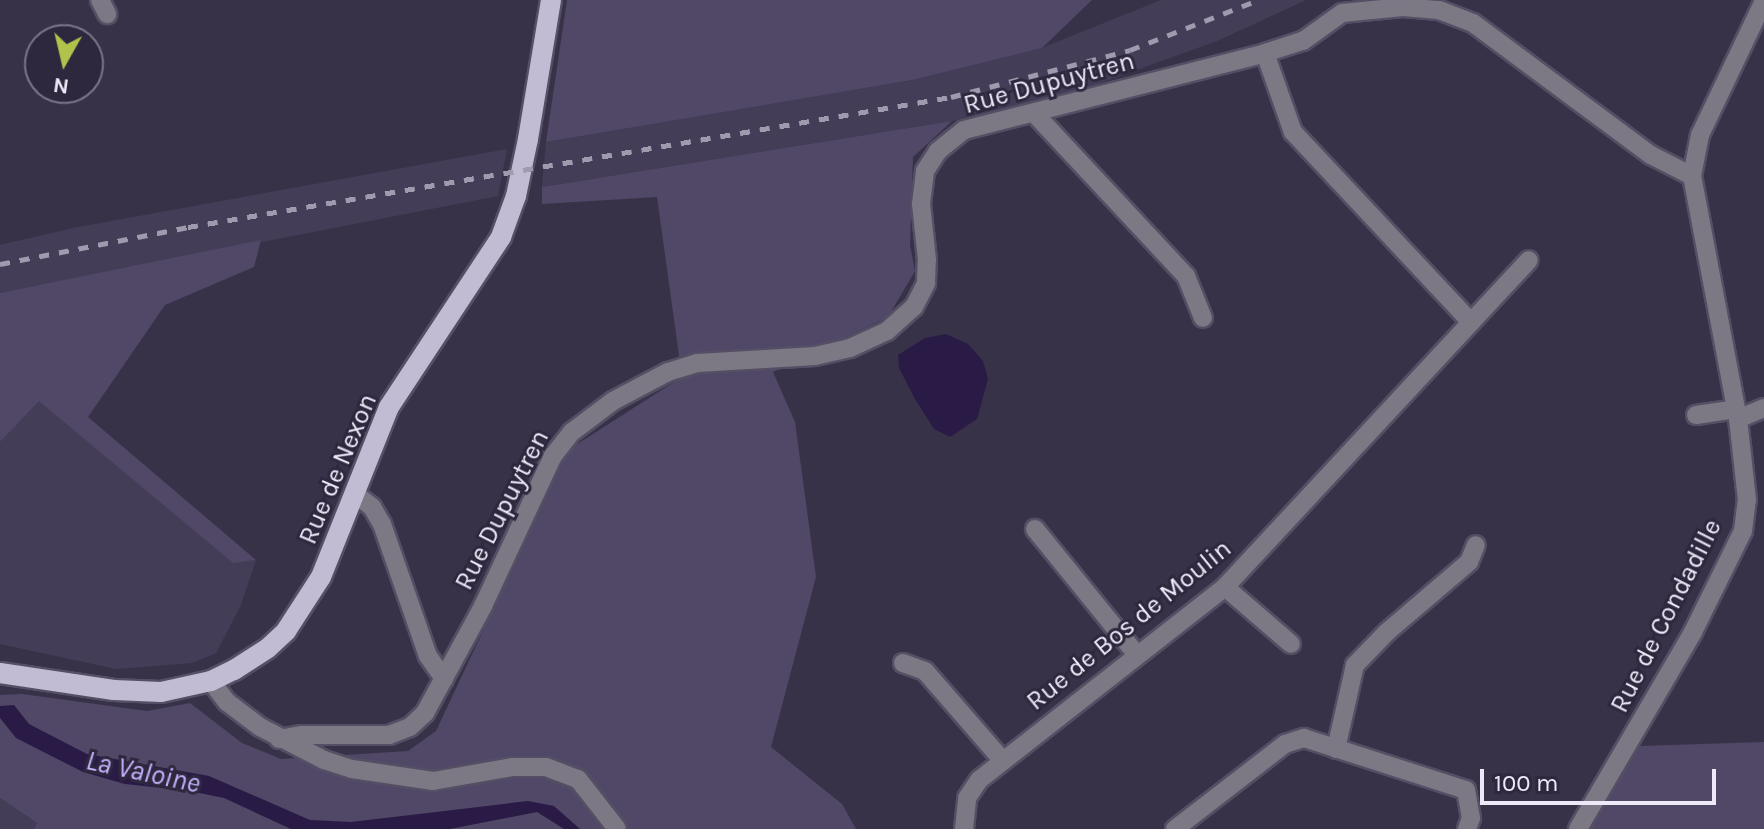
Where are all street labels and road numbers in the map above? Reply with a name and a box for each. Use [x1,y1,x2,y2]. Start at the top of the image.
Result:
street label: Rue Dupuytren [960,45,1138,121]
street label: Rue de Nexon [292,389,384,549]
street label: Rue Dupuytren [448,425,556,595]
street label: Rue de Condadille [1604,514,1728,718]
street label: Rue de Bos de Moulin [1021,533,1237,717]

